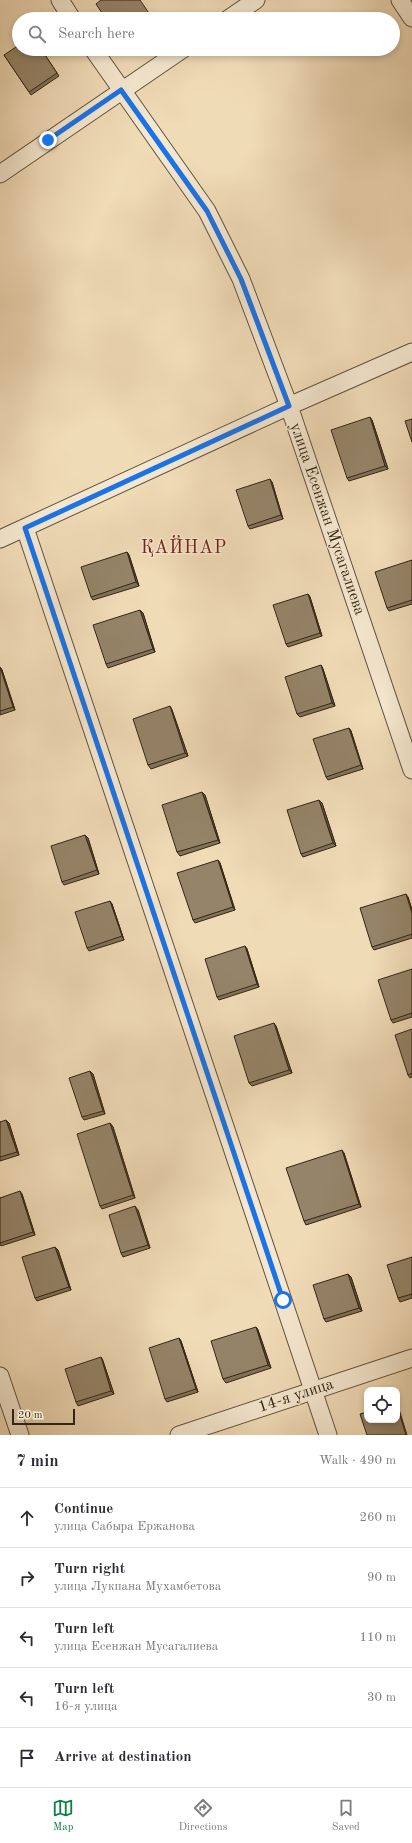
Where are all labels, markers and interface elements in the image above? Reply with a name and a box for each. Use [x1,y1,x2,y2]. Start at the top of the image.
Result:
search box [12,12,400,56]
icon: search [26,23,48,45]
text: Search here [58,27,135,42]
route end [39,131,57,149]
street label: улица Есенжан Мусагалиева [287,421,368,617]
district label: ҚАЙНАР [141,535,227,557]
route start [274,1291,292,1309]
street label: 14-я улица [256,1376,336,1416]
map controls [364,1387,400,1423]
button: locate [364,1387,400,1423]
scale bar [12,1407,75,1426]
text: 20 m [18,1410,43,1421]
text: 7 min [16,1453,59,1470]
text: Walk · 490 m [319,1454,396,1467]
text: Continue [54,1502,113,1517]
icon: ahead [16,1507,38,1529]
text: 260 m [359,1511,396,1524]
text: улица Сабыра Ержанова [54,1520,195,1533]
text: Turn right [54,1562,125,1577]
icon: right [16,1567,38,1589]
text: 90 m [367,1571,396,1584]
text: улица Лукпана Мухамбетова [54,1580,221,1593]
text: Turn left [54,1622,114,1637]
icon: left [16,1627,38,1649]
text: 110 m [359,1631,396,1644]
text: улица Есенжан Мусагалиева [54,1640,218,1653]
text: Turn left [54,1682,114,1697]
icon: left [16,1687,38,1709]
text: 30 m [367,1691,396,1704]
text: 16-я улица [54,1700,118,1713]
icon: arrive [16,1747,38,1769]
text: Arrive at destination [54,1750,192,1765]
tab: Map [52,1797,74,1835]
tab: Directions [179,1797,227,1835]
tab: Saved [332,1797,360,1835]

